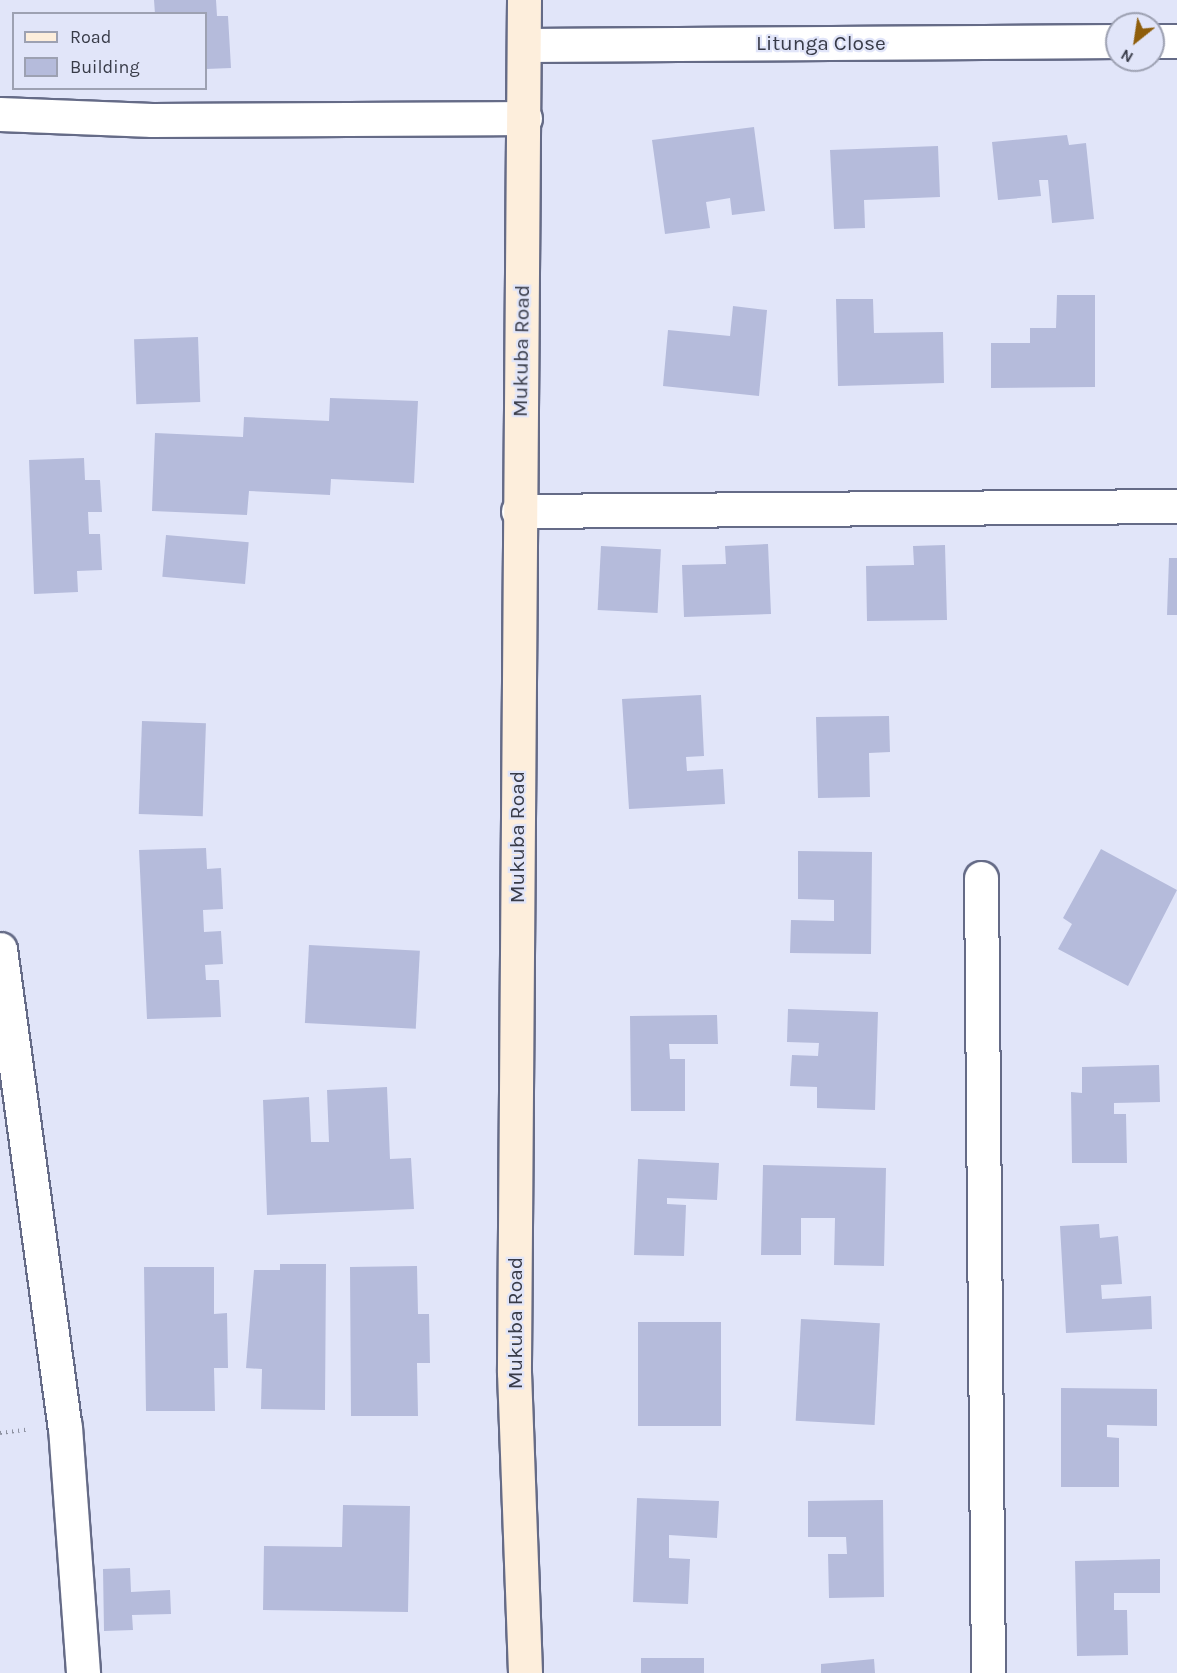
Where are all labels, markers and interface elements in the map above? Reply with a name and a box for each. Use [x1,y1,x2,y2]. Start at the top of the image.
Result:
legend [12,12,207,90]
north arrow [1105,12,1165,72]
text: Road [70,26,111,48]
street label: Litunga Close [756,30,886,56]
text: N [1117,45,1136,67]
text: Building [70,56,140,78]
street label: Mukuba Road [507,285,535,417]
street label: Mukuba Road [504,771,530,903]
street label: Mukuba Road [502,1257,528,1389]

